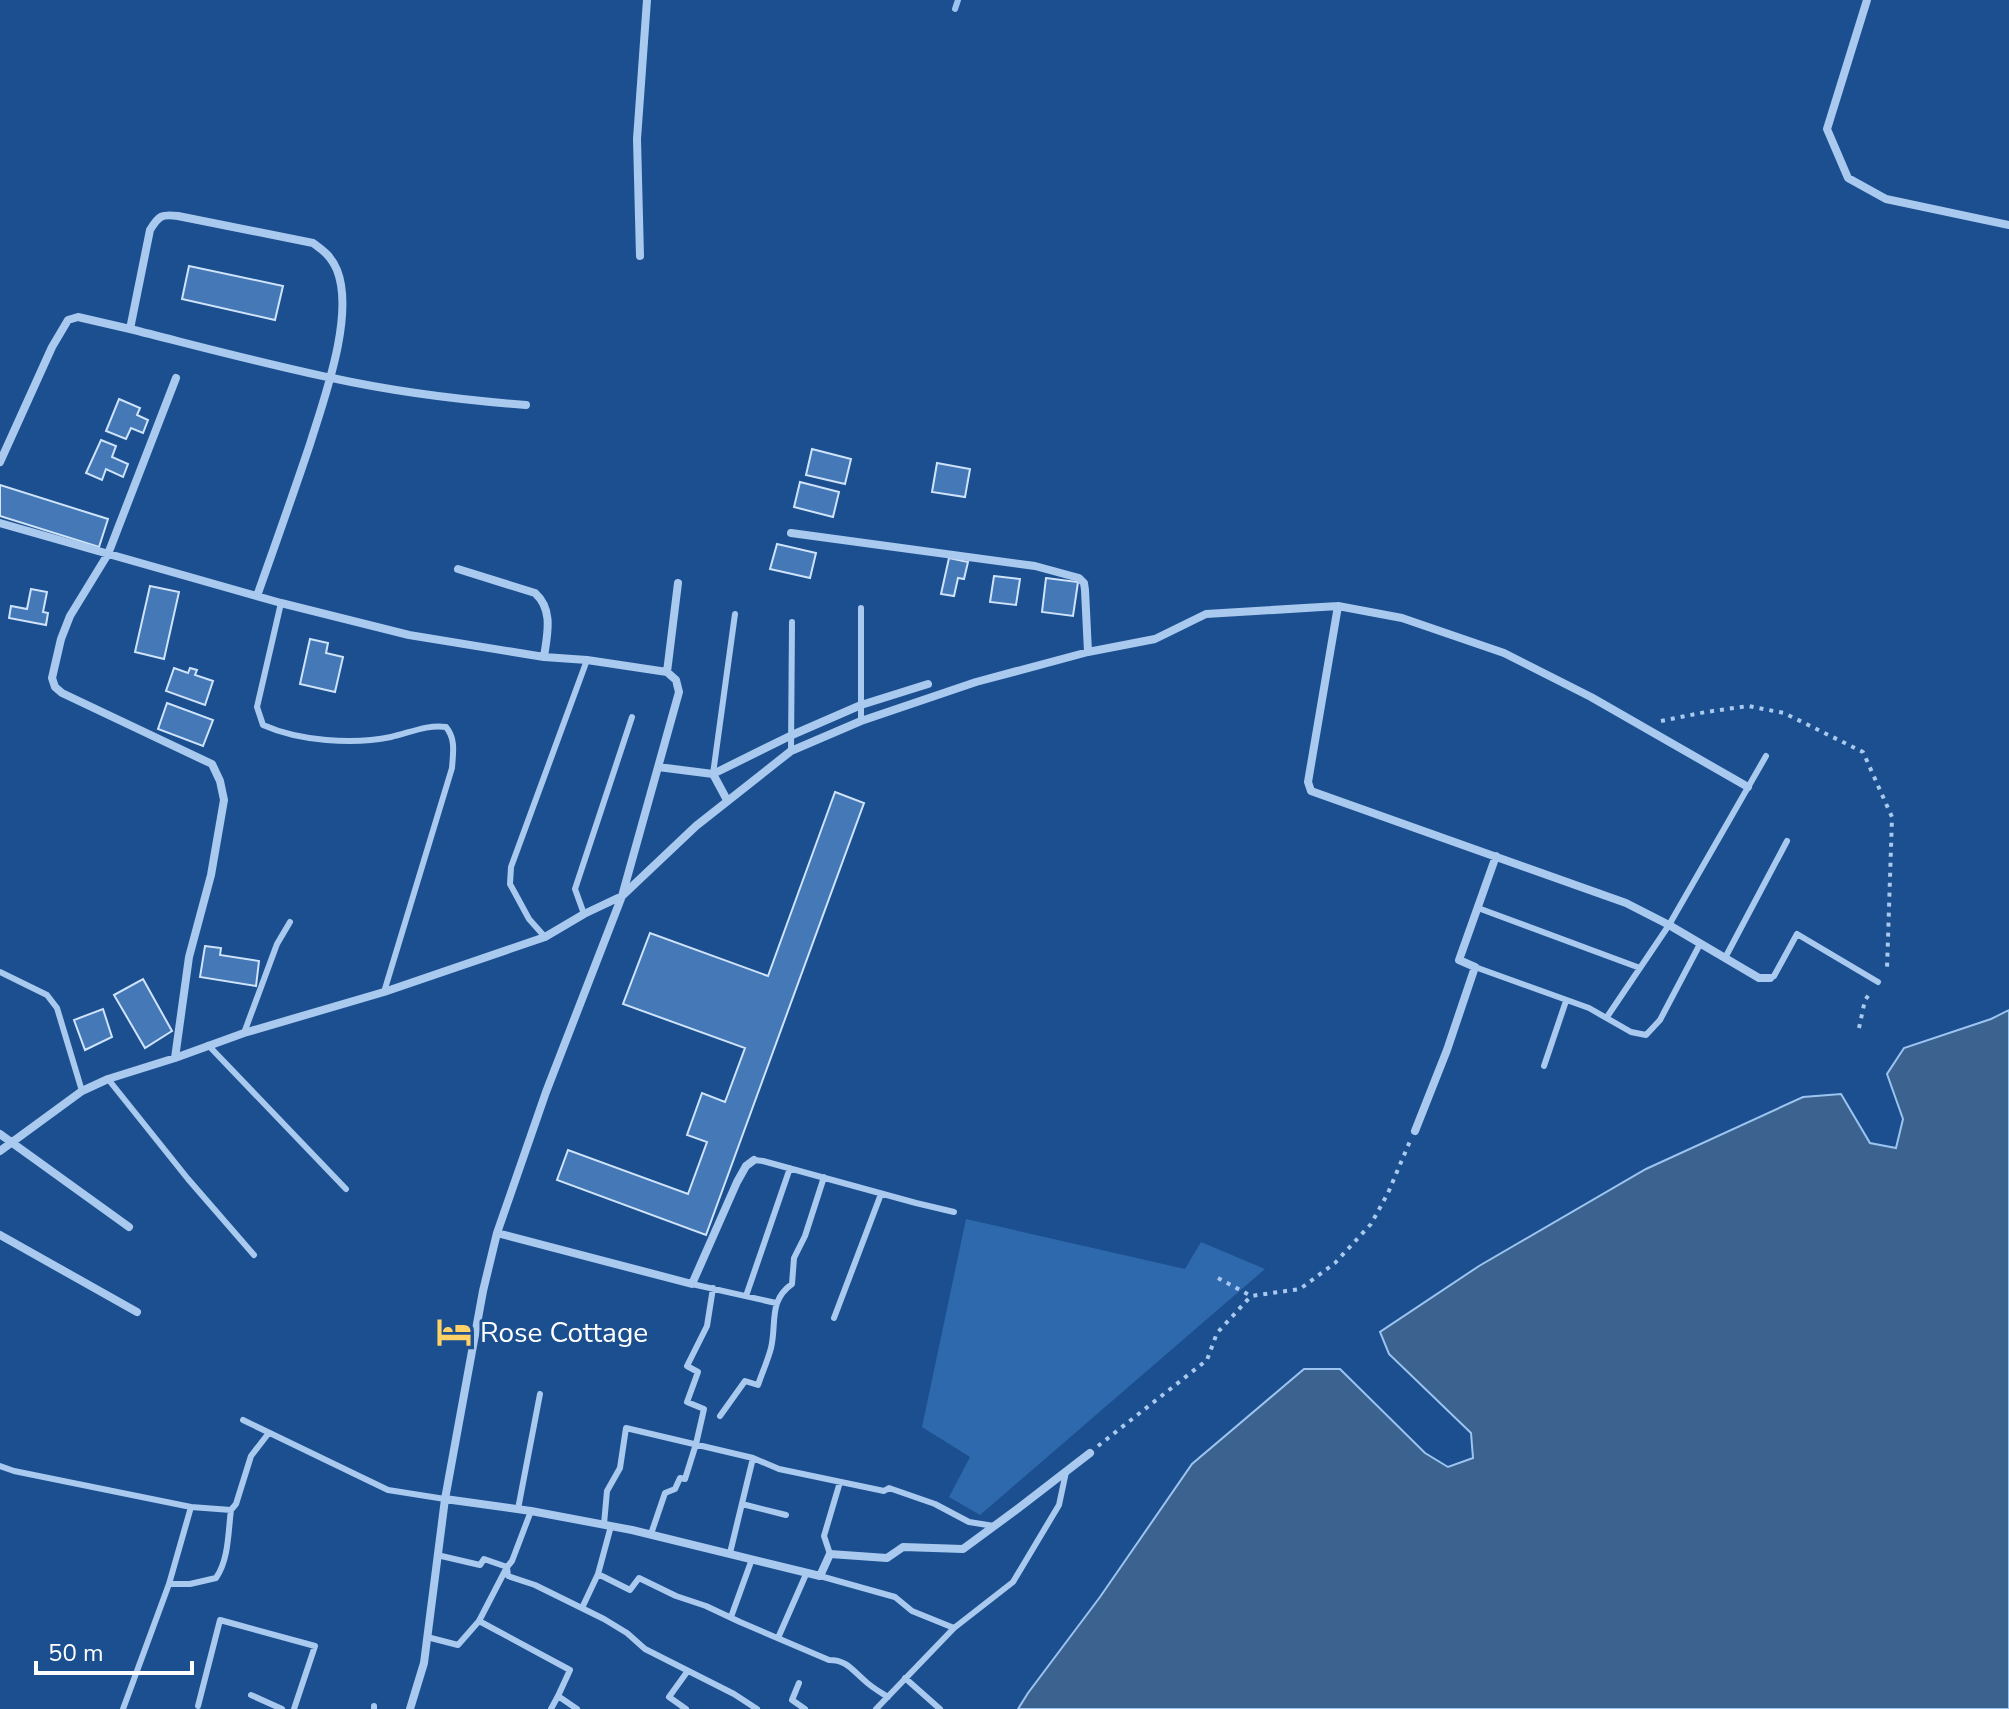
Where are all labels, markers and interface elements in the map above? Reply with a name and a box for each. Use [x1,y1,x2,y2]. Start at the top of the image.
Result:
hotel icon: Rose Cottage [435,1313,473,1351]
place label: Rose Cottage [480,1314,648,1352]
scale bar [36,1625,192,1675]
text: 50 m [48,1637,104,1669]

